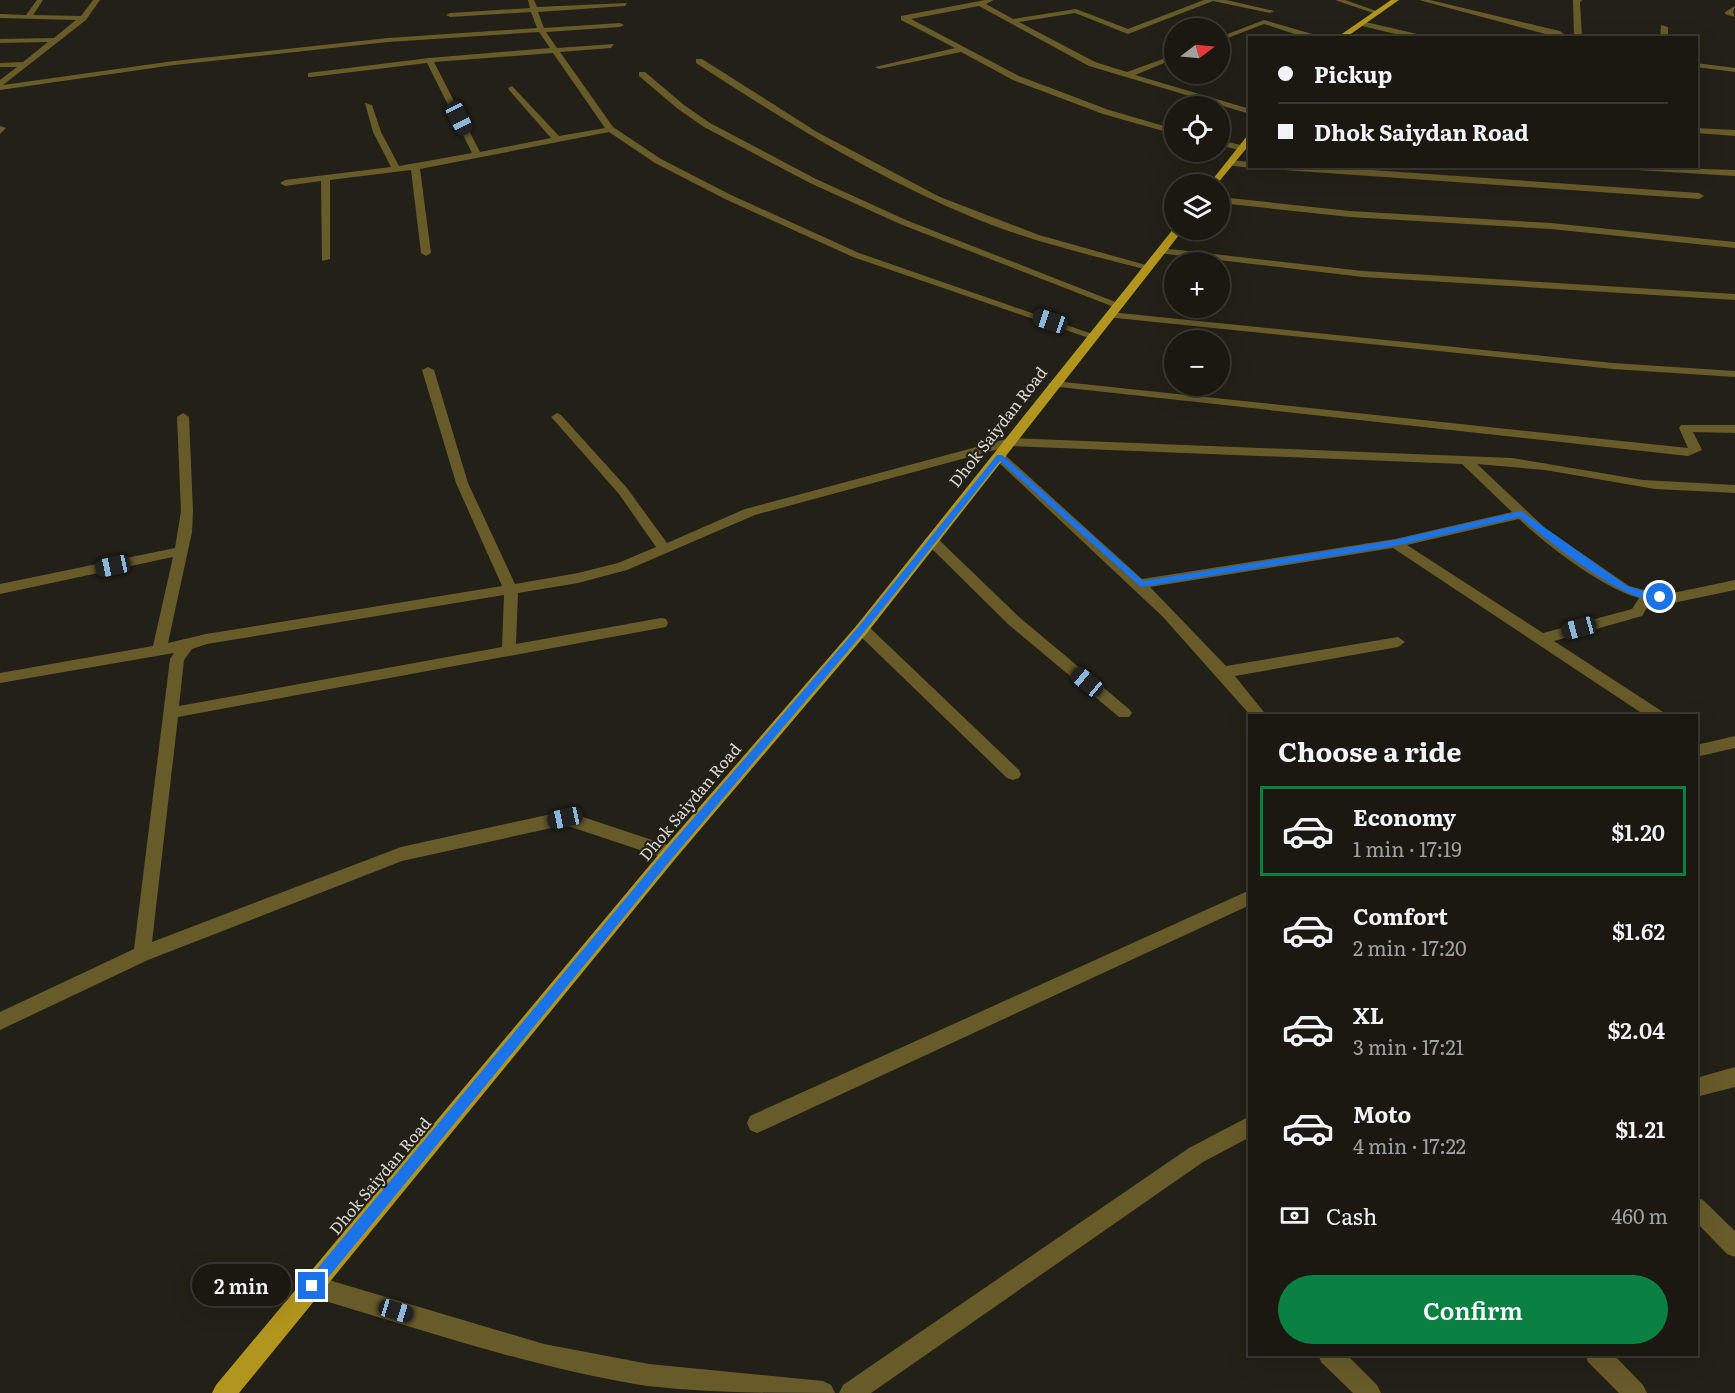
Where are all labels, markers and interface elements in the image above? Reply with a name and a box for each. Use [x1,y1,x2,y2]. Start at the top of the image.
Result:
north arrow [1164,18,1230,84]
map controls [1164,18,1230,396]
text: Pickup [1314,57,1392,90]
button: locate [1164,96,1230,162]
car [443,98,475,138]
text: Dhok Saiydan Road [1314,115,1529,148]
button: layers [1164,174,1230,240]
button: + [1164,252,1230,318]
car [1030,307,1070,335]
button: − [1164,330,1230,396]
street label: Dhok Saiydan Road [942,361,1052,492]
car [94,553,132,579]
route start [1646,583,1673,610]
car [1559,615,1599,641]
car [1067,664,1107,700]
text: Choose a ride [1278,730,1461,770]
street label: Dhok Saiydan Road [633,737,746,866]
text: Economy [1353,800,1456,833]
icon: car [1281,804,1335,858]
car [546,805,584,831]
text: $1.20 [1611,815,1665,848]
text: 1 min · 17:19 [1353,833,1462,863]
text: Comfort [1353,899,1448,932]
icon: car [1281,903,1335,957]
text: $1.62 [1612,914,1665,947]
text: 2 min · 17:20 [1353,932,1467,962]
text: XL [1353,998,1384,1031]
icon: car [1281,1002,1335,1056]
text: $2.04 [1607,1013,1665,1046]
text: 3 min · 17:21 [1353,1031,1464,1061]
text: Moto [1353,1097,1411,1130]
icon: car [1281,1101,1335,1155]
street label: Dhok Saiydan Road [323,1111,436,1240]
text: $1.21 [1615,1112,1665,1145]
text: 4 min · 17:22 [1353,1130,1466,1160]
icon: cash [1278,1199,1311,1232]
text: Cash [1326,1199,1377,1232]
text: 460 m [1611,1200,1668,1230]
callout: 2 min [192,1265,291,1307]
text: 2 min [214,1270,269,1300]
route end [298,1272,325,1299]
button: Confirm [1278,1275,1668,1344]
car [376,1297,416,1325]

